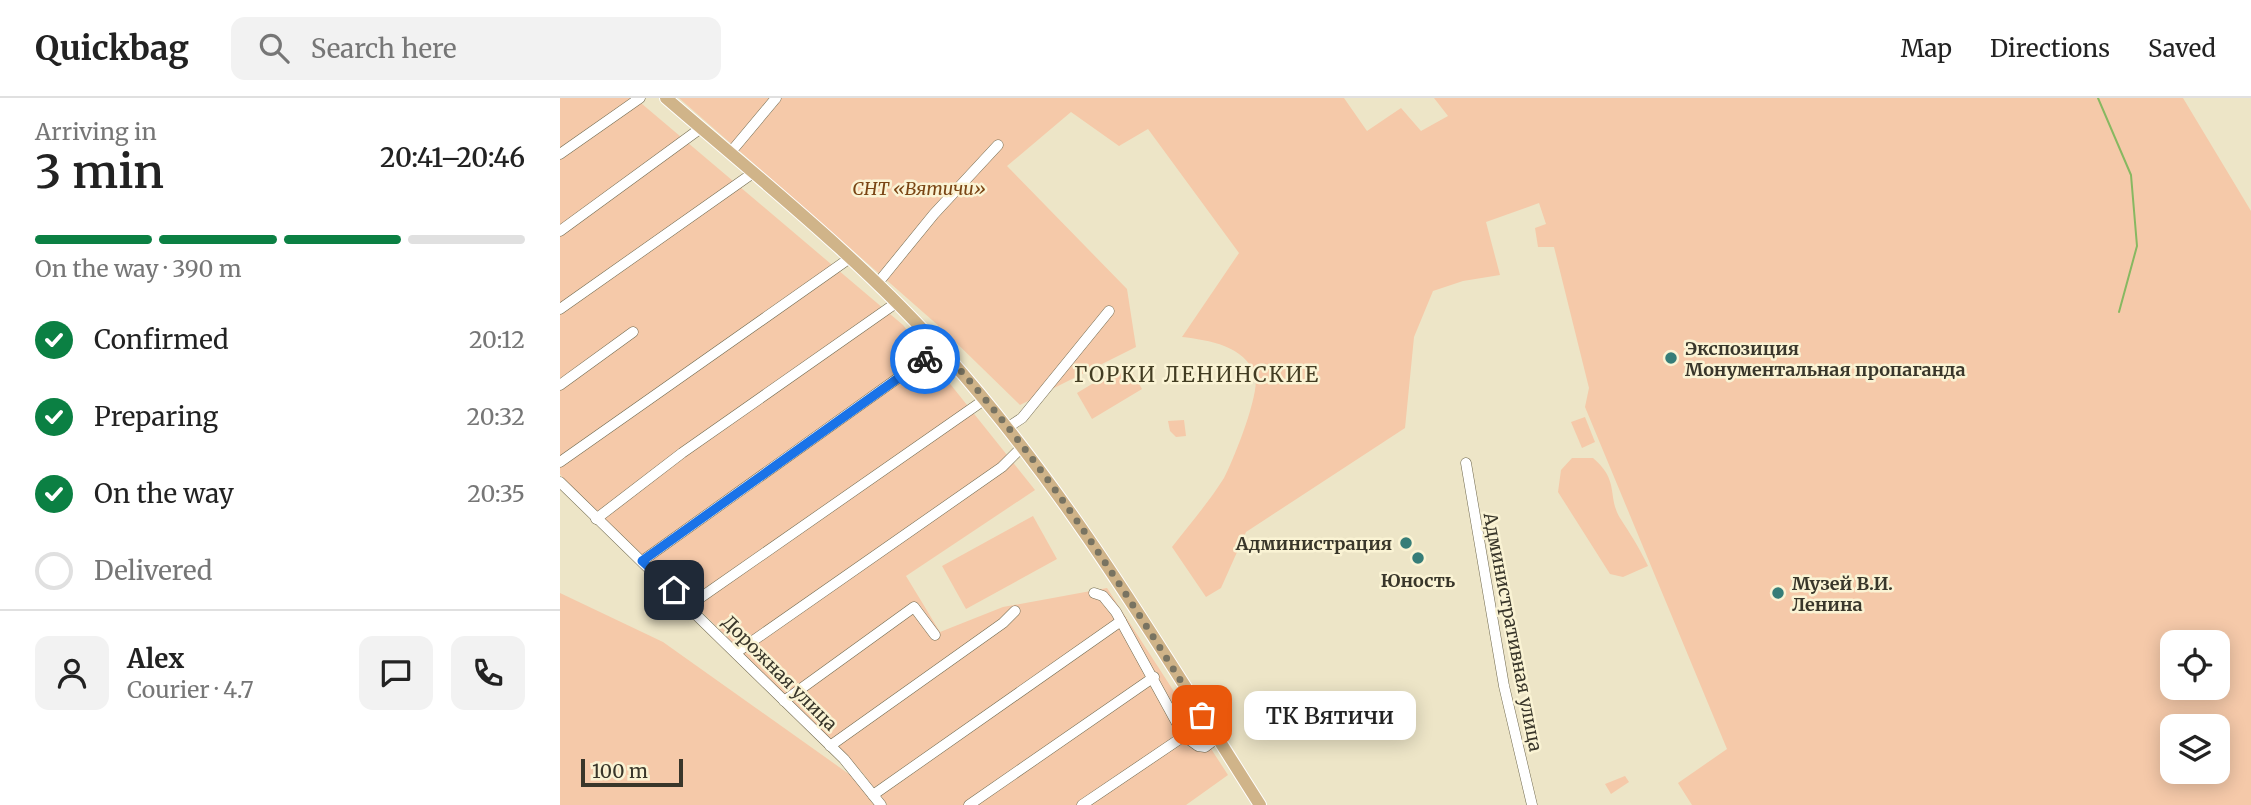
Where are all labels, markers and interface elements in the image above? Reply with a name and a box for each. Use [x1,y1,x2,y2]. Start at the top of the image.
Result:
search box [231,17,721,80]
text: Quickbag [35,28,189,69]
icon: search [255,29,293,67]
text: Search here [311,32,457,65]
text: Map [1901,33,1952,64]
text: Directions [1990,33,2110,64]
text: Saved [2148,33,2216,64]
text: Arriving in [35,117,157,146]
text: 20:41–20:46 [380,141,525,174]
text: 3 min [35,143,164,201]
park label: СНТ «Вятичи» [852,177,986,200]
text: On the way · 390 m [35,254,242,283]
icon: check [35,321,73,359]
text: Confirmed [94,323,229,356]
courier [890,324,960,394]
text: 20:12 [469,325,525,354]
place label: Экспозиция Монументальная пропаганда [1685,337,1966,381]
icon: bike [906,340,944,378]
marker: Экспозиция Монументальная пропаганда [1663,350,1679,366]
district label: ГОРКИ ЛЕНИНСКИЕ [1074,361,1320,388]
icon: check [35,398,73,436]
text: Preparing [94,400,218,433]
text: 20:32 [466,402,525,431]
icon: check [35,475,73,513]
text: On the way [94,477,234,510]
text: 20:35 [467,479,525,508]
street label: Административная улица [1478,510,1548,754]
place label: Администрация [1235,532,1392,555]
marker: Администрация [1398,535,1414,551]
marker: Юность [1410,550,1426,566]
text: Delivered [94,554,213,587]
pin [644,560,704,620]
place label: Юность [1381,569,1456,592]
icon: home [655,571,693,609]
place label: Музей В.И. Ленина [1792,572,1893,616]
marker: Музей В.И. Ленина [1770,585,1786,601]
street label: Дорожная улица [718,611,843,736]
map controls [2160,630,2230,784]
button: locate [2160,630,2230,700]
button: person [35,636,109,710]
button: chat [359,636,433,710]
button: phone [451,636,525,710]
text: Alex [127,642,184,675]
text: Courier · 4.7 [127,675,254,704]
pin [1172,685,1232,745]
callout: ТК Вятичи [1244,690,1416,740]
icon: bag [1183,696,1221,734]
text: ТК Вятичи [1266,701,1394,730]
button: layers [2160,714,2230,784]
scale bar [581,756,682,788]
text: 100 m [592,759,648,783]

